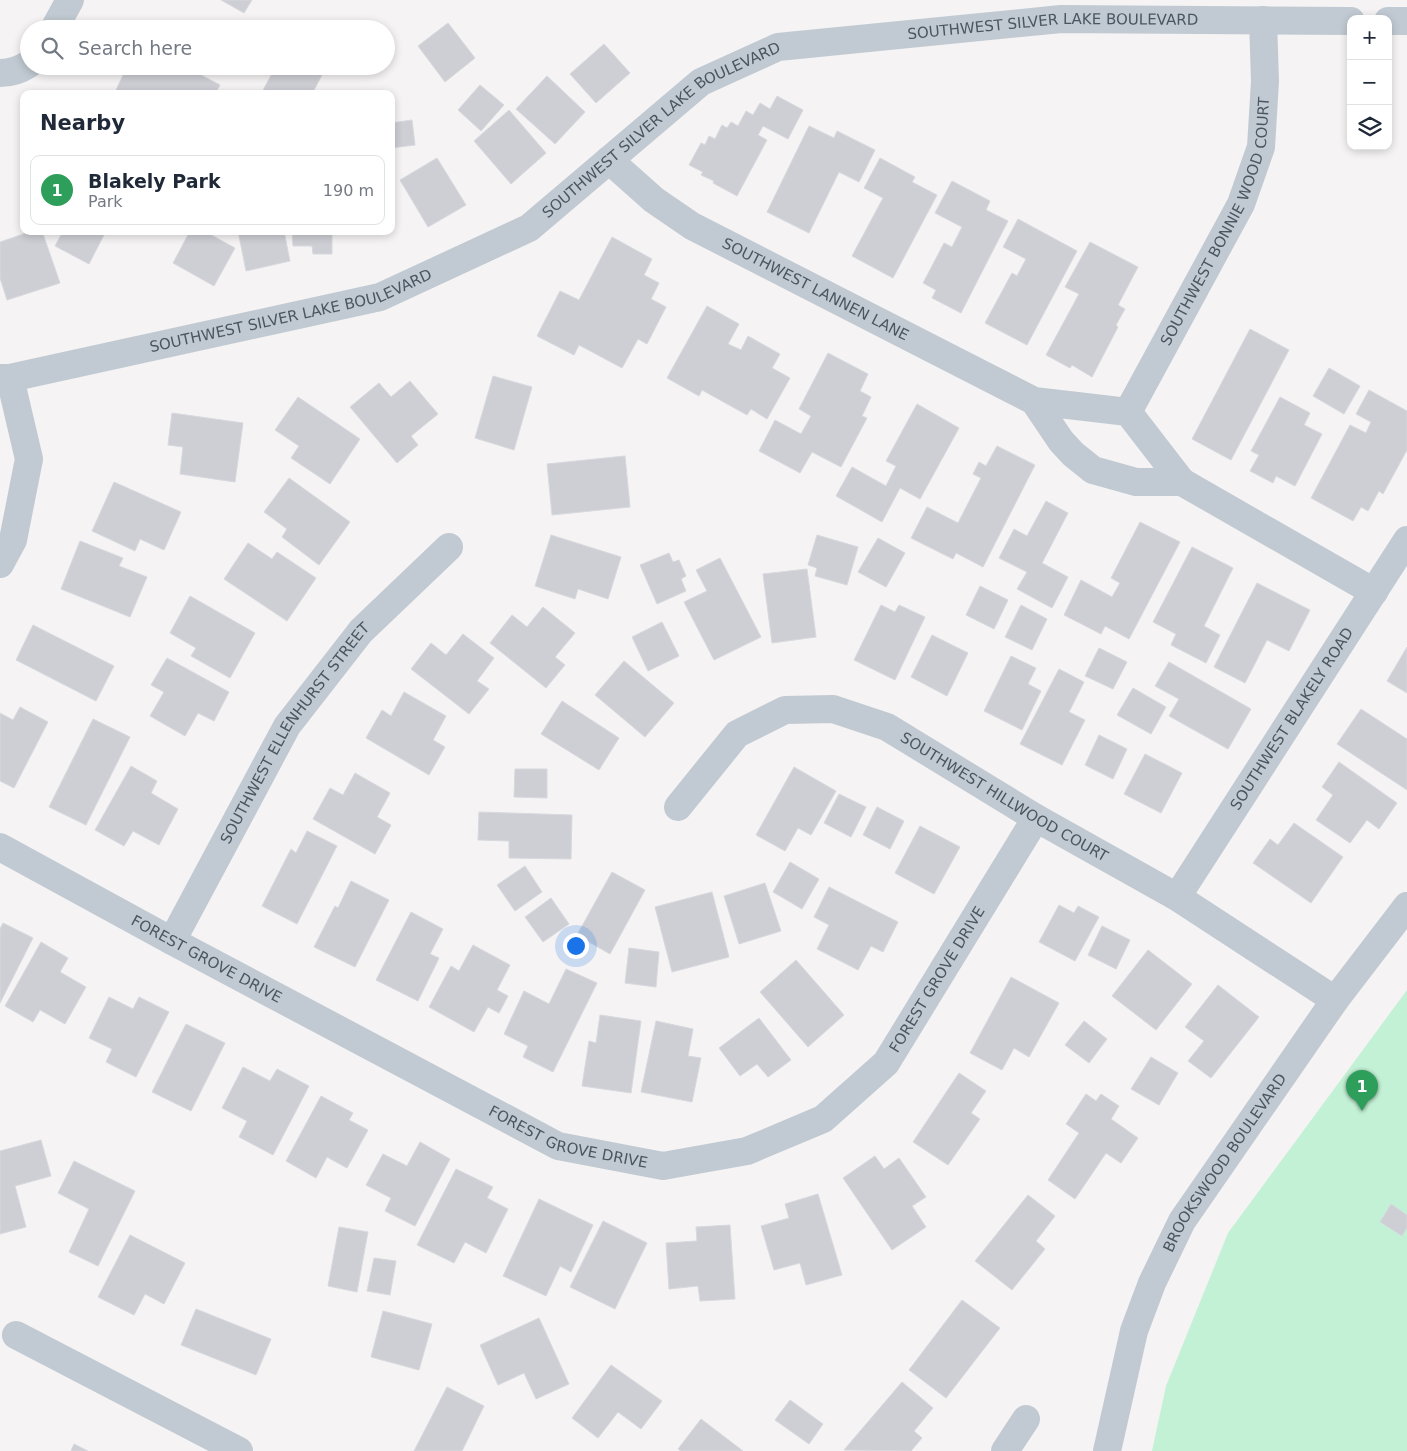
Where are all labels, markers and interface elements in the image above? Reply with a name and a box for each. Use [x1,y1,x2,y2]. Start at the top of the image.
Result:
street label: SOUTHWEST SILVER LAKE BOULEVARD [907,10,1198,43]
map controls [1347,15,1392,150]
button: + [1347,15,1392,60]
search box [20,20,395,75]
icon: search [38,34,66,62]
text: Search here [78,37,192,59]
street label: SOUTHWEST SILVER LAKE BOULEVARD [539,38,783,222]
button: − [1347,60,1392,105]
street label: SOUTHWEST BONNIE WOOD COURT [1157,96,1273,349]
button: layers [1347,105,1392,150]
text: Nearby [40,111,125,135]
text: Blakely Park [88,170,221,192]
text: 1 [51,181,63,200]
text: 190 m [323,181,374,200]
text: Park [88,192,123,211]
street label: SOUTHWEST LANNEN LANE [719,234,912,344]
street label: SOUTHWEST SILVER LAKE BOULEVARD [148,265,435,356]
street label: SOUTHWEST ELLENHURST STREET [217,618,374,847]
street label: SOUTHWEST BLAKELY ROAD [1226,624,1357,813]
street label: SOUTHWEST HILLWOOD COURT [897,728,1112,866]
street label: FOREST GROVE DRIVE [886,903,989,1056]
street label: FOREST GROVE DRIVE [128,911,285,1007]
your location [563,933,589,959]
street label: BROOKSWOOD BOULEVARD [1159,1070,1290,1255]
pin: 1 [1346,1070,1378,1111]
street label: FOREST GROVE DRIVE [486,1102,649,1172]

